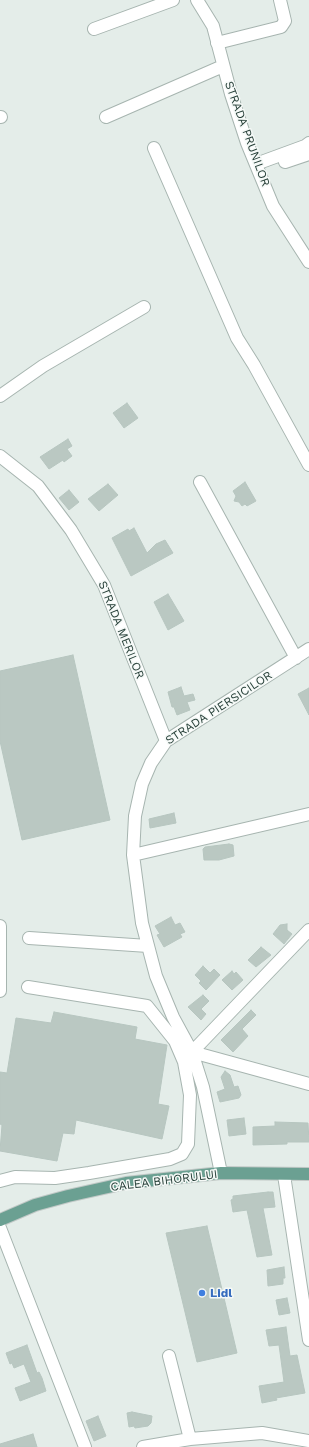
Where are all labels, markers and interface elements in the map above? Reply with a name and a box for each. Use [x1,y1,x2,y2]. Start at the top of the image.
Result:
street label: STRADA PRUNILOR [221,79,273,189]
street label: STRADA MERILOR [95,579,147,681]
street label: STRADA PIERSICILOR [163,668,275,748]
street label: CALEA BIHORULUI [110,1167,218,1195]
place label: Lidl [210,1286,232,1300]
marker: Lidl [197,1288,207,1298]

